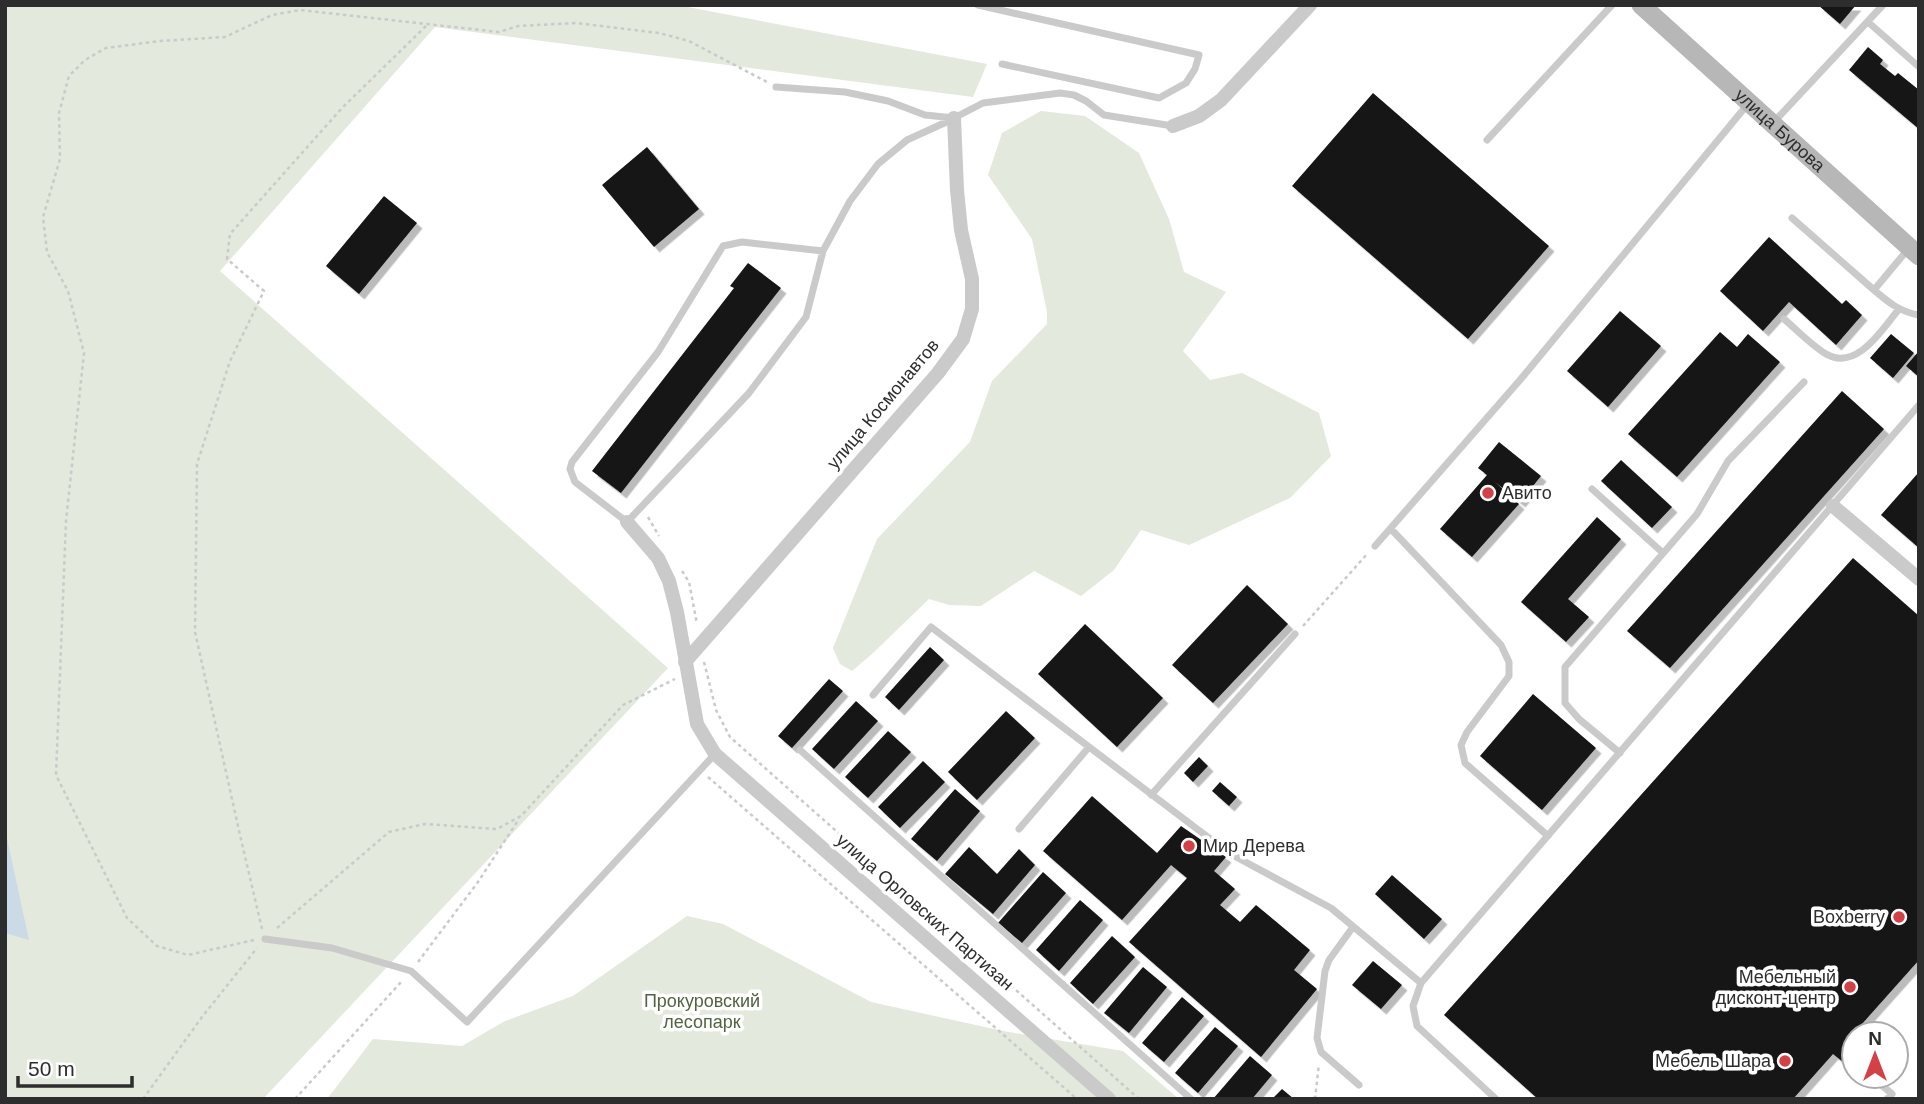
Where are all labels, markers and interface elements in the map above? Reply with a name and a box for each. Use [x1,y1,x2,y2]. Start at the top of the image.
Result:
street label: улица Бурова [1731,85,1830,177]
street label: улица Космонавтов [823,335,943,473]
place label: Авито [1502,483,1552,503]
marker: Авито [1480,485,1496,501]
street label: улица Орловских Партизан [832,830,1018,994]
place label: Мир Дерева [1203,836,1306,856]
marker: Мир Дерева [1181,838,1197,854]
place label: Boxberry [1813,907,1885,927]
marker: Boxberry [1891,909,1907,925]
place label: Мебельный дисконт-центр [1716,967,1836,1008]
marker: Мебельный дисконт-центр [1842,979,1858,995]
park label: Прокуровский лесопарк [644,991,760,1032]
north arrow [1840,1020,1910,1090]
text: N [1868,1028,1882,1049]
scale bar [18,1044,131,1088]
place label: Мебель Шара [1655,1051,1772,1071]
marker: Мебель Шара [1777,1053,1793,1069]
text: 50 m [28,1057,75,1080]

